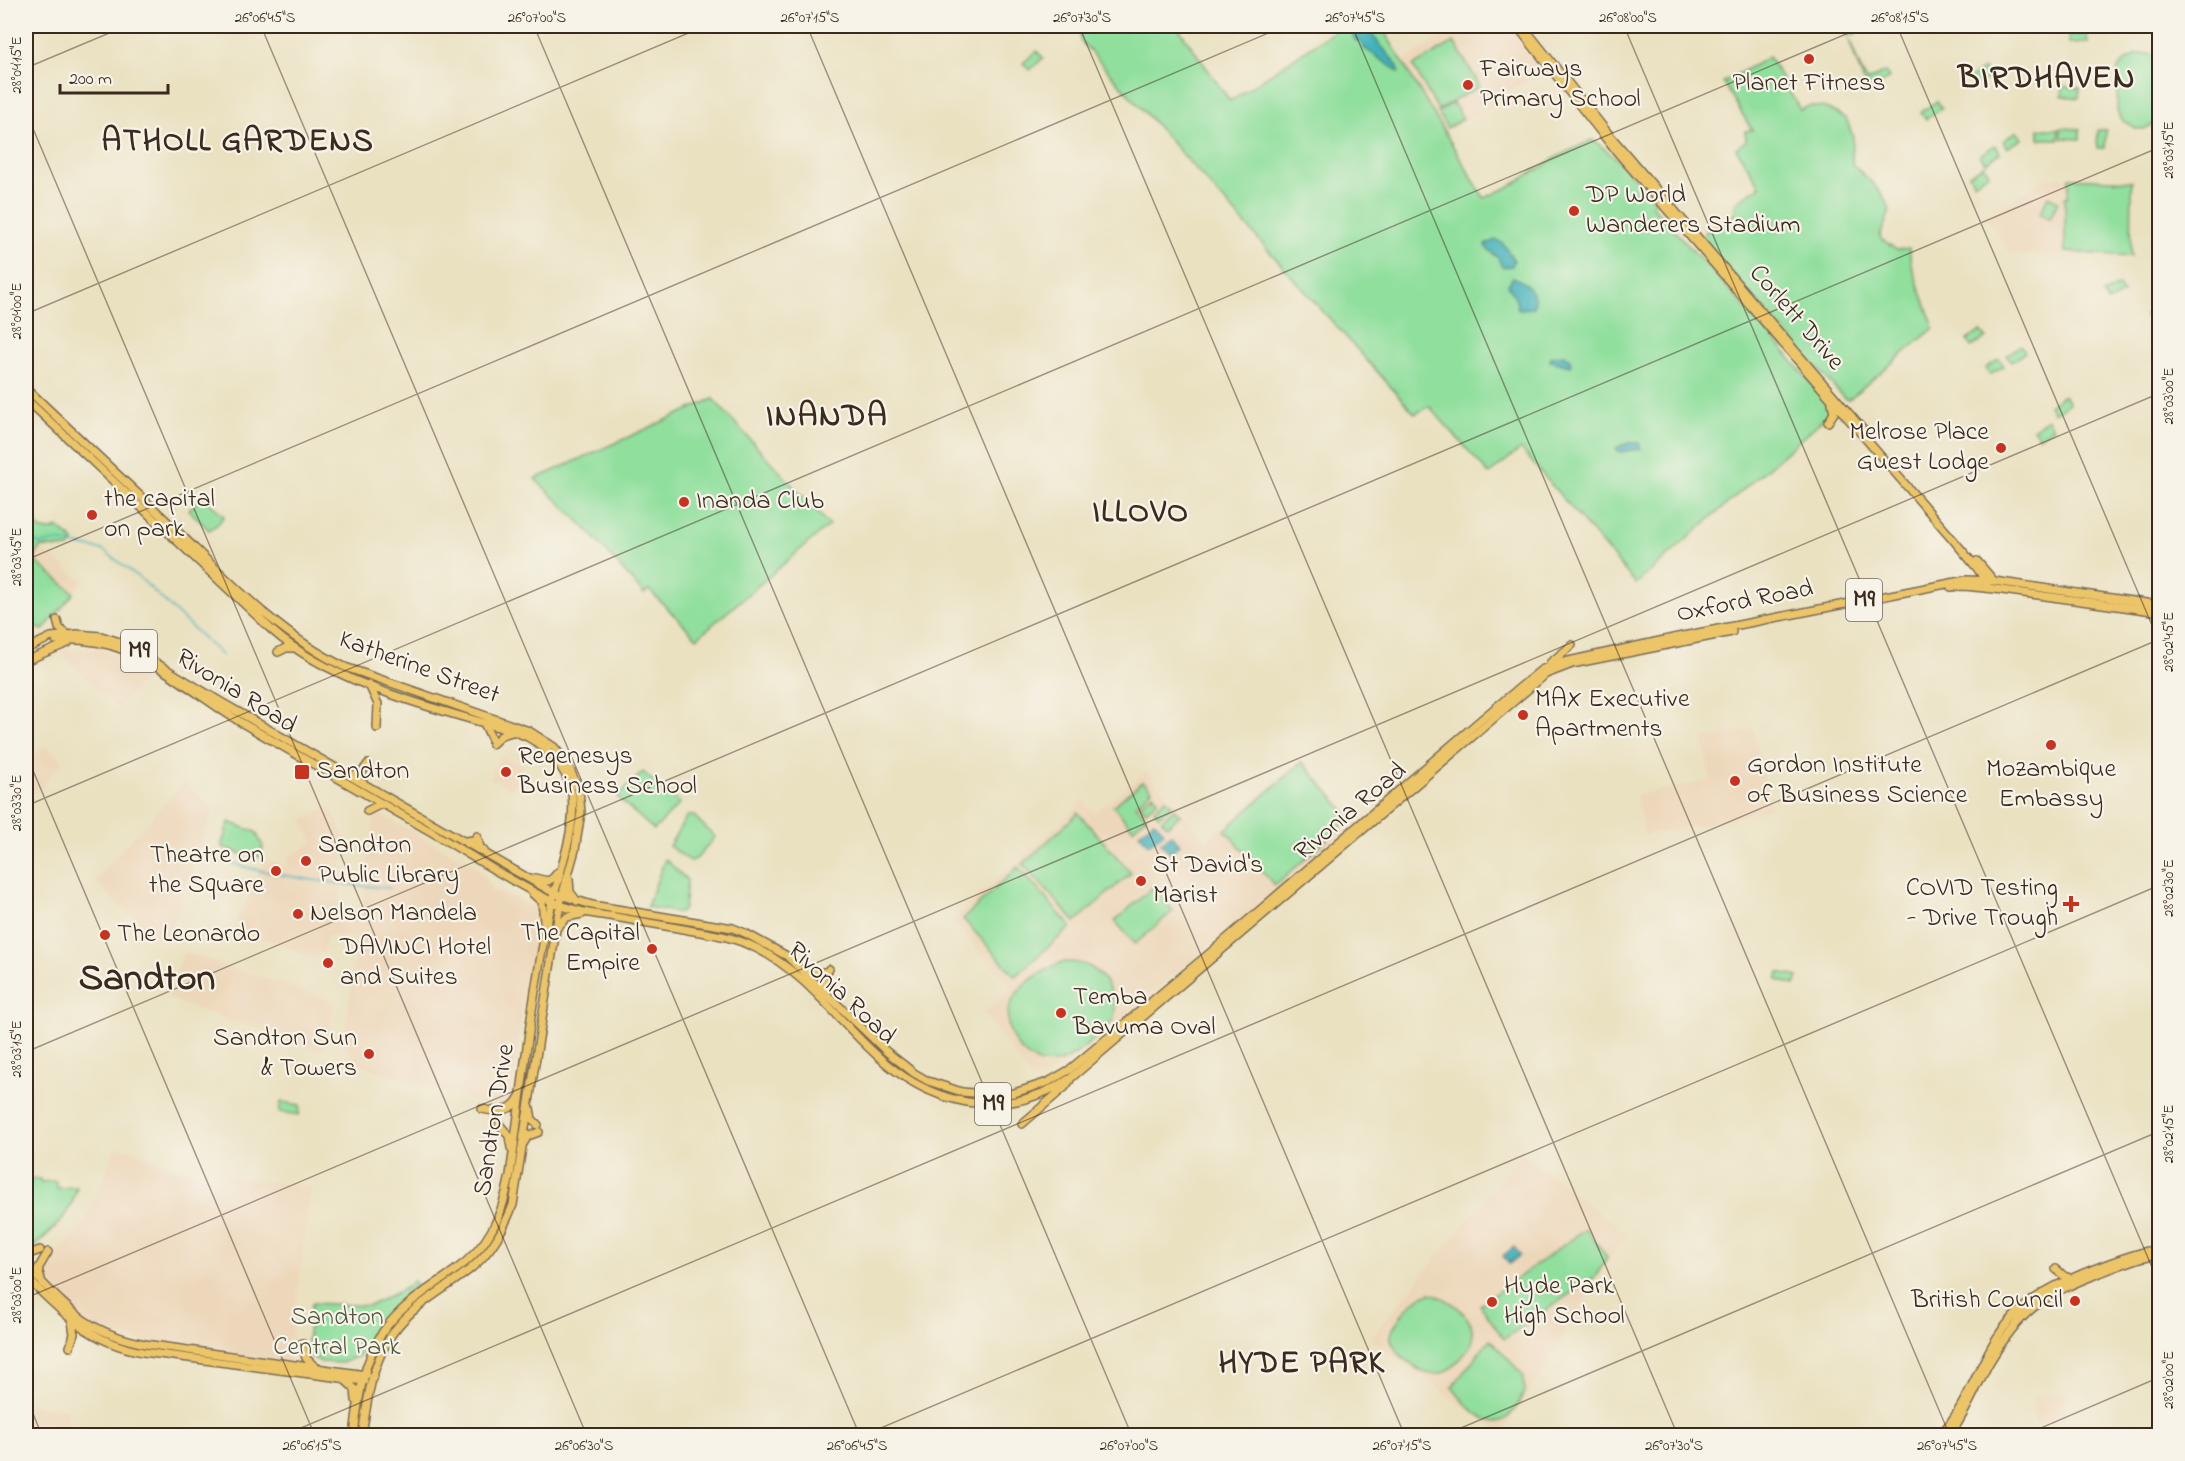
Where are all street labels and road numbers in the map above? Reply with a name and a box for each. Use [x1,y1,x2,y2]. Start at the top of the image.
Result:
street label: Corlett Drive [1739,256,1853,380]
street label: Oxford Road [1673,570,1817,634]
road number: M9 [1846,579,1882,621]
street label: Katherine Street [333,621,505,715]
road number: M9 [121,630,157,672]
street label: Rivonia Road [168,640,305,745]
street label: Rivonia Road [1286,753,1416,871]
street label: Rivonia Road [778,933,904,1055]
street label: Sandton Drive [464,1041,526,1199]
road number: M9 [975,1083,1011,1125]

